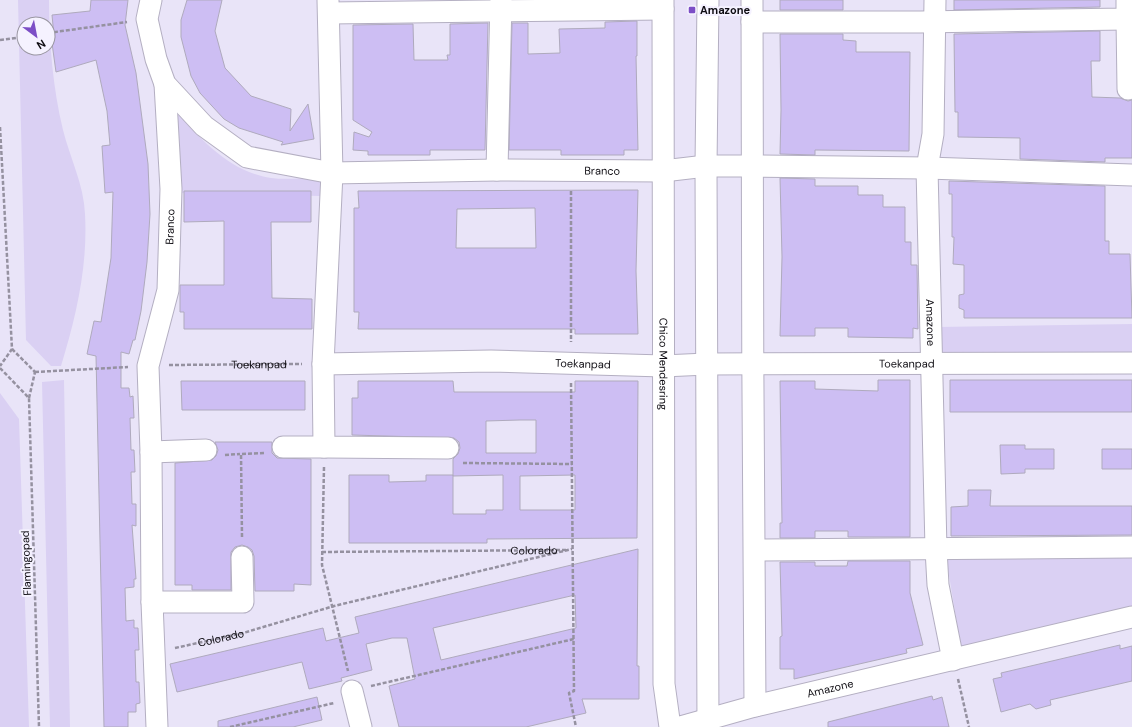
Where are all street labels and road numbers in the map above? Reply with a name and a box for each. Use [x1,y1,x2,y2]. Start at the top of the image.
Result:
street label: Branco [584,164,620,178]
street label: Branco [162,209,177,245]
street label: Amazone [923,299,938,346]
street label: Chico Mendesring [656,318,671,410]
street label: Toekanpad [555,356,611,371]
street label: Toekanpad [879,356,935,371]
street label: Toekanpad [231,357,287,372]
street label: Flamingopad [18,530,34,596]
street label: Colorado [510,543,558,557]
street label: Colorado [196,626,245,650]
street label: Amazone [805,676,855,701]

